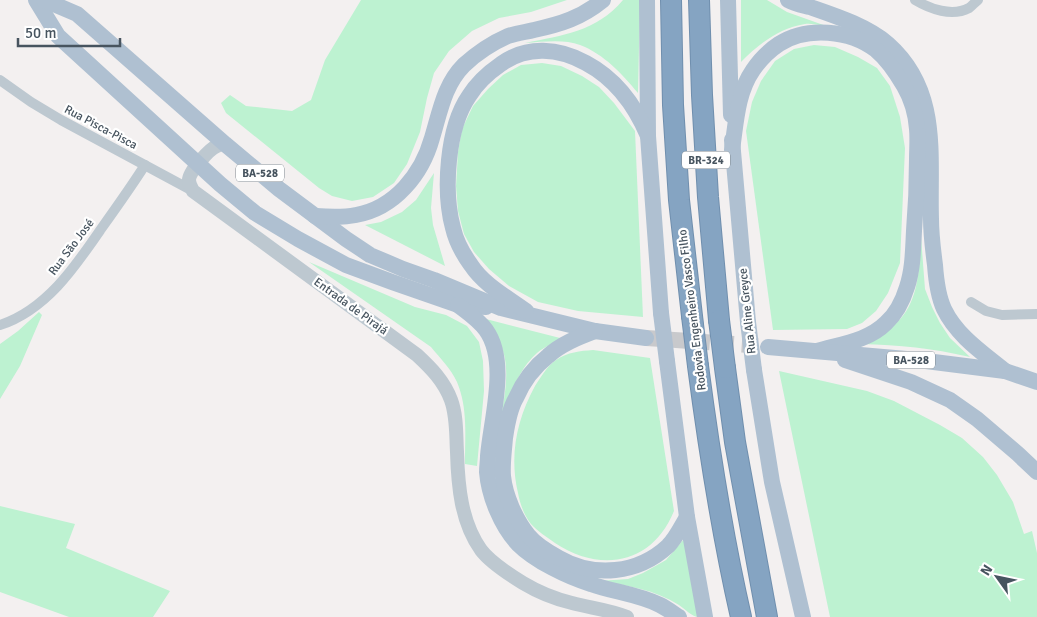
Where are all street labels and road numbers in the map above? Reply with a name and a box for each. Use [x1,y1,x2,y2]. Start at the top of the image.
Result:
street label: Rua Pisca-Pisca [62,102,140,153]
road number: BR-324 [682,152,730,168]
road number: BA-528 [236,164,284,182]
street label: Rua São José [45,216,97,278]
street label: Rodovia Engenheiro Vasco Filho [675,229,710,391]
street label: Rua Aline Greyce [736,267,759,355]
street label: Entrada de Pirajá [311,274,391,338]
road number: BA-528 [887,352,935,368]

